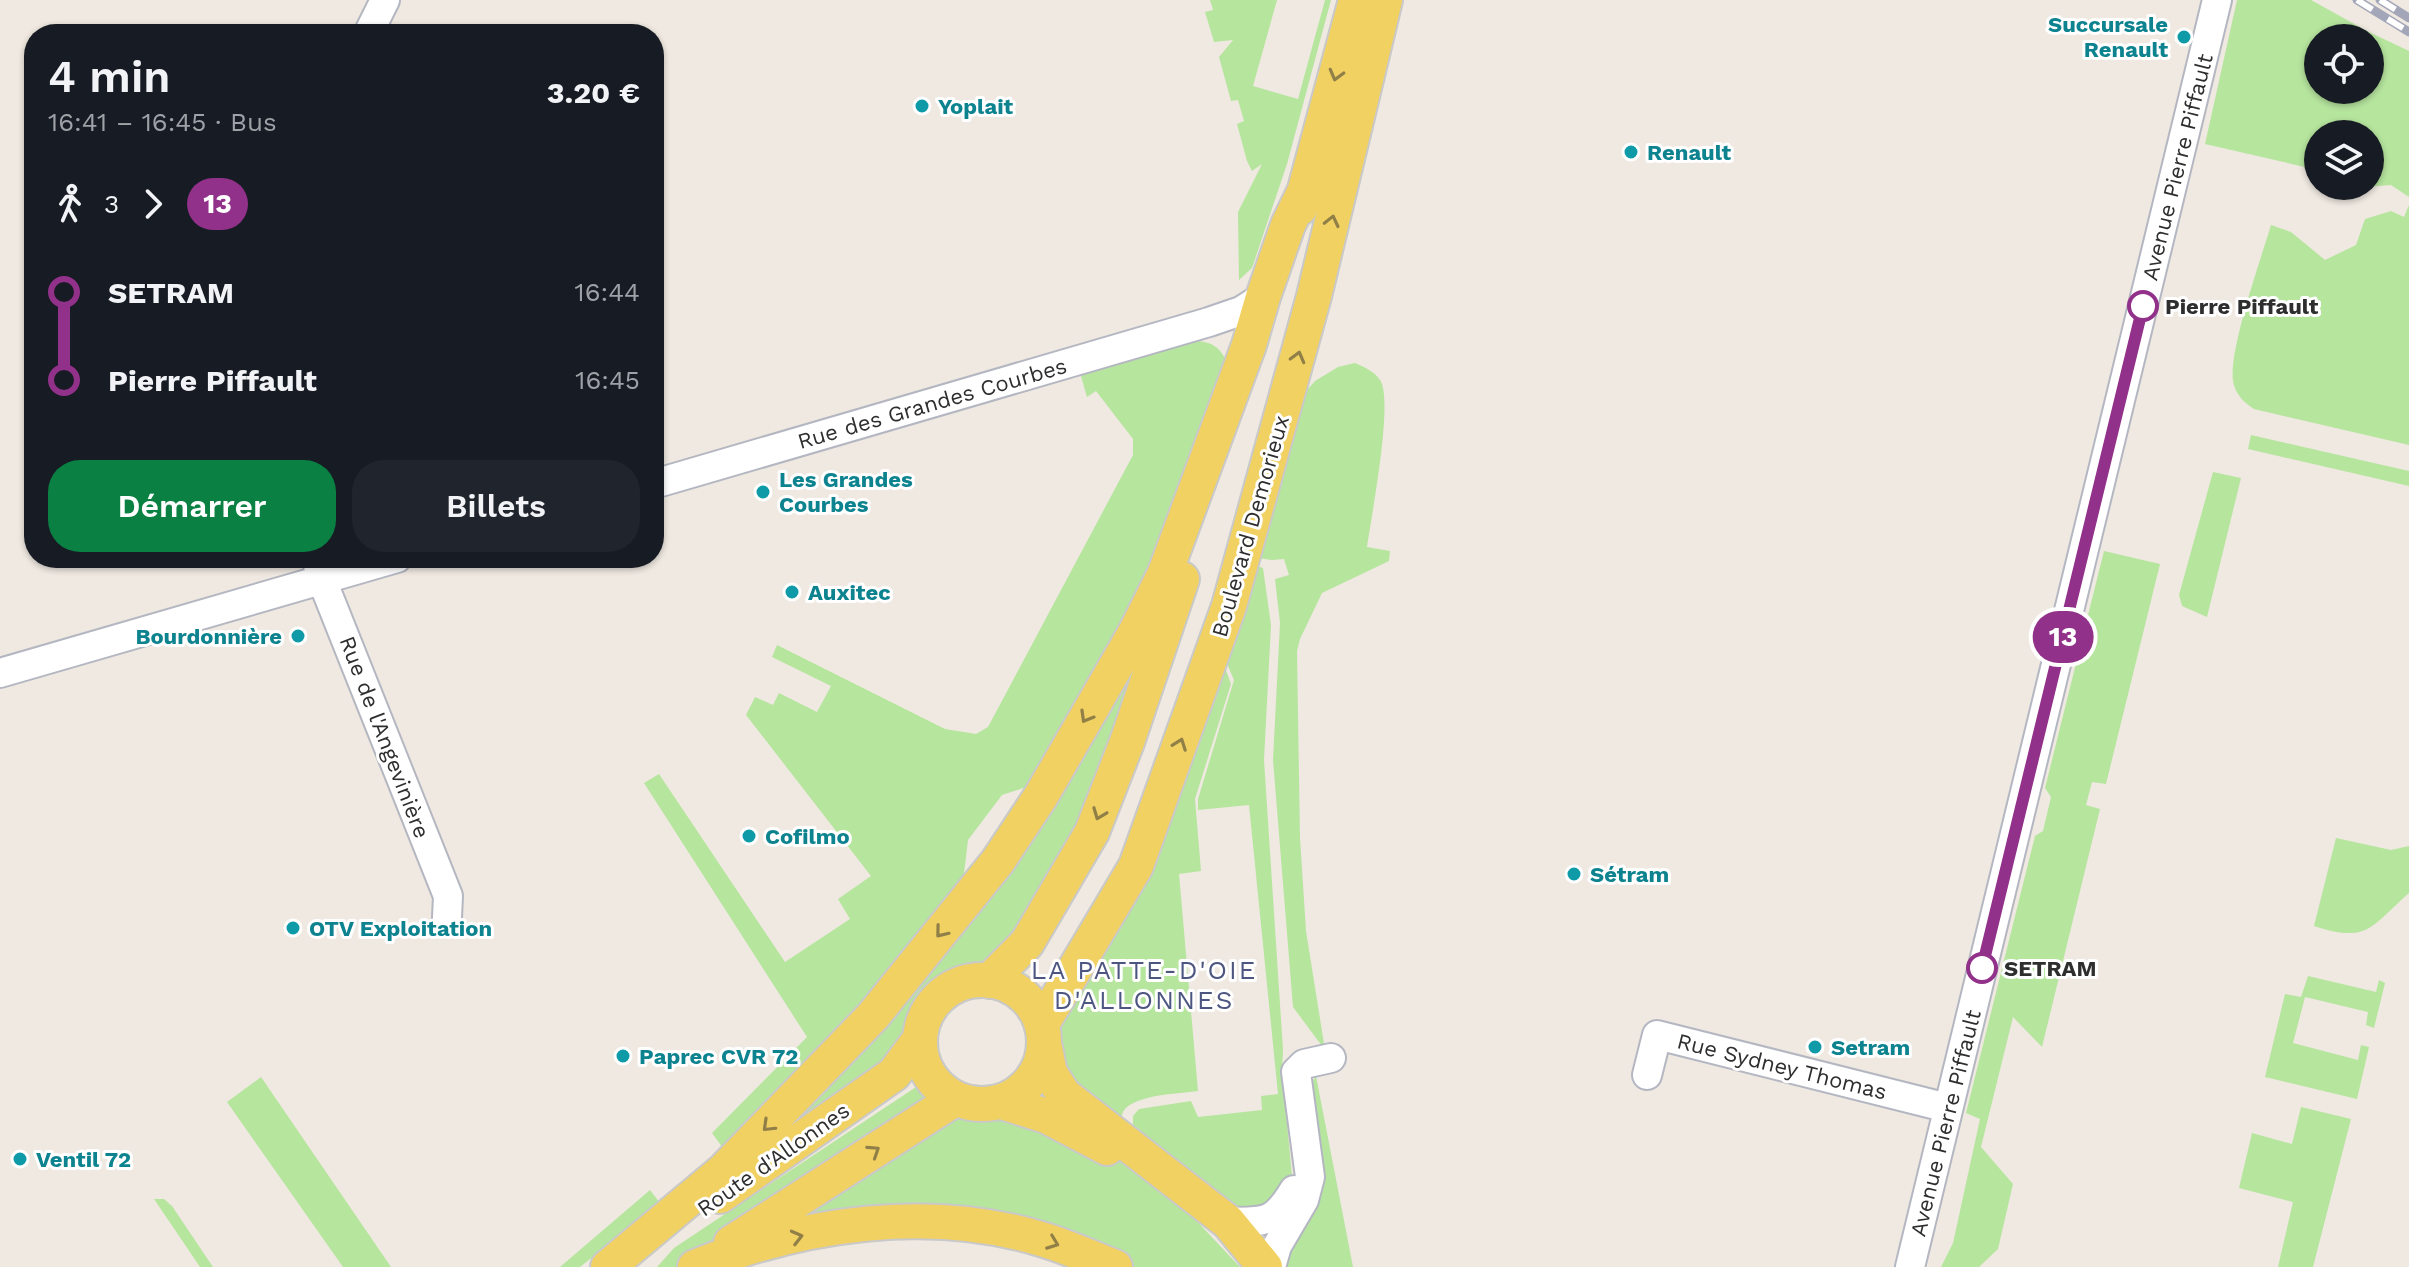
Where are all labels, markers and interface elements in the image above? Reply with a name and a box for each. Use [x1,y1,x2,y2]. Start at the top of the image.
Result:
place label: Succursale Renault [2048,12,2168,62]
map controls [2304,24,2384,200]
button: locate [2304,24,2384,104]
marker: Succursale Renault [2175,28,2193,46]
text: 4 min [48,51,171,103]
street label: Avenue Pierre Piffault [2137,51,2218,283]
one-way arrow [1328,68,1345,82]
text: 3.20 € [547,75,640,110]
place label: Yoplait [938,94,1014,119]
marker: Yoplait [913,97,931,115]
text: 16:41 – 16:45 · Bus [48,107,277,137]
button: layers [2304,120,2384,200]
place label: Renault [1647,140,1732,165]
marker: Renault [1622,143,1640,161]
icon: walk [48,182,92,226]
icon: forward [131,182,175,226]
text: 13 [203,187,232,220]
text: 3 [104,189,119,219]
one-way arrow [1323,214,1340,228]
text: SETRAM [108,275,234,310]
text: 16:44 [575,277,640,307]
marker: Pierre Piffault [2128,291,2158,321]
place label: Pierre Piffault [2165,294,2319,319]
one-way arrow [1288,351,1305,365]
street label: Rue des Grandes Courbes [795,353,1070,454]
text: Pierre Piffault [108,363,317,398]
text: 16:45 [575,365,640,395]
street label: Boulevard Demorieux [1207,412,1294,640]
button: Démarrer [48,460,336,552]
button: Billets [352,460,640,552]
place label: Les Grandes Courbes [779,467,913,517]
marker: Les Grandes Courbes [754,483,772,501]
place label: Auxitec [808,580,891,605]
marker: Auxitec [783,583,801,601]
line badge: 13 [2027,611,2099,663]
text: 13 [2049,620,2077,653]
place label: Bourdonnière [135,624,282,649]
marker: Bourdonnière [289,627,307,645]
street label: Rue de l'Angevinière [334,633,435,842]
one-way arrow [1080,708,1096,723]
one-way arrow [1170,738,1187,752]
one-way arrow [1092,806,1109,820]
place label: Cofilmo [765,824,850,849]
marker: Cofilmo [740,827,758,845]
place label: Sétram [1590,862,1669,887]
marker: Sétram [1565,865,1583,883]
place label: OTV Exploitation [309,916,492,941]
marker: OTV Exploitation [284,919,302,937]
one-way arrow [936,923,951,937]
marker: SETRAM [1967,953,1997,983]
district label: LA PATTE-D'OIE D'ALLONNES [1031,955,1257,1015]
place label: SETRAM [2004,956,2097,981]
street label: Avenue Pierre Piffault [1905,1007,1986,1239]
street label: Rue Sydney Thomas [1675,1028,1889,1105]
place label: Setram [1831,1035,1910,1060]
marker: Setram [1806,1038,1824,1056]
place label: Paprec CVR 72 [639,1044,798,1069]
marker: Paprec CVR 72 [614,1047,632,1065]
street label: Route d'Allonnes [692,1098,854,1221]
one-way arrow [763,1117,777,1131]
one-way arrow [865,1146,880,1161]
place label: Ventil 72 [36,1147,131,1172]
marker: Ventil 72 [11,1150,29,1168]
one-way arrow [789,1229,803,1246]
one-way arrow [1045,1233,1059,1250]

